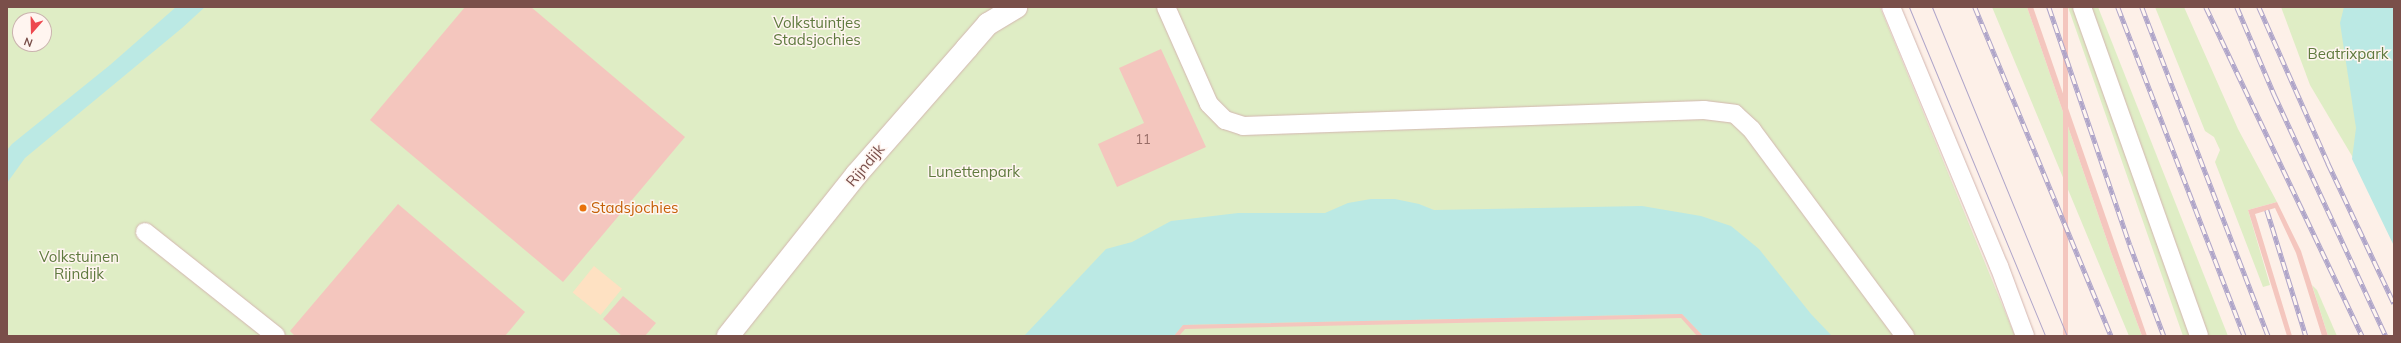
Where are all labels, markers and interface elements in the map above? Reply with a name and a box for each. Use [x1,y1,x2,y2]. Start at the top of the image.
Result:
north arrow [12,12,52,52]
park label: Volkstuintjes Stadsjochies [773,13,861,48]
text: N [22,34,35,50]
park label: Beatrixpark [2308,45,2388,63]
house number: 11 [1135,131,1151,147]
street label: Rijndijk [842,140,888,190]
park label: Lunettenpark [928,163,1020,181]
place label: Stadsjochies [591,199,679,217]
marker: Stadsjochies [578,203,588,213]
park label: Volkstuinen Rijndijk [39,247,119,282]

